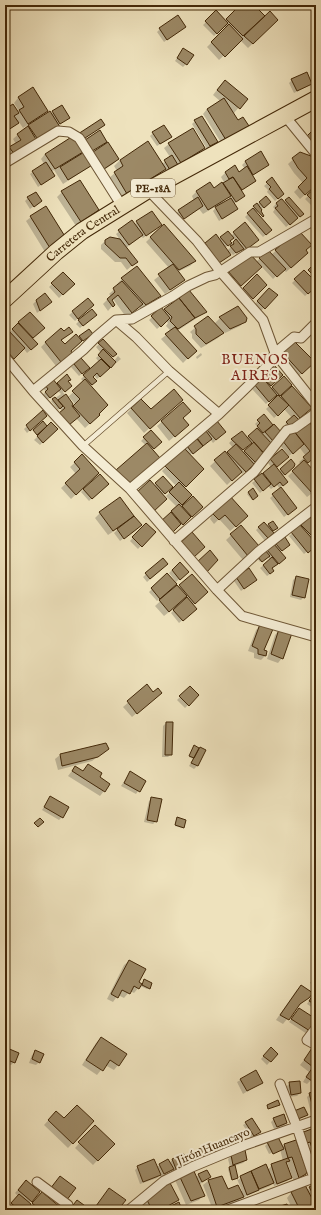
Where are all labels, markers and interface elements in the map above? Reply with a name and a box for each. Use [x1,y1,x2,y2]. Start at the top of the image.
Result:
road number: PE-18A [131,179,175,197]
street label: Carretera Central [43,202,123,265]
district label: BUENOS AIRES [221,351,289,385]
street label: Jirón Huancayo [172,1124,253,1170]

